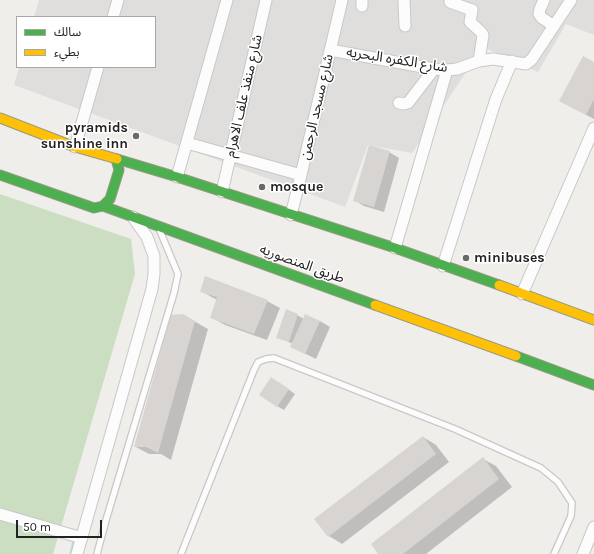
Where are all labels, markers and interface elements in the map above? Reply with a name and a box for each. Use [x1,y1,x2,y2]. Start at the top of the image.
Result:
legend [16,16,156,68]
text: سالك [54,25,81,39]
street label: شارع منفذ علف الاهرام [222,33,266,159]
street label: شارع الكفره البحريه [345,44,449,76]
text: بطيء [54,45,80,59]
street label: شارع مسجد الرحمن [297,52,337,162]
place label: pyramids sunshine inn [41,120,128,152]
marker: pyramids sunshine inn [131,131,141,141]
place label: mosque [270,179,323,195]
marker: mosque [257,182,267,192]
street label: طريق المنصوريه [257,241,347,287]
place label: minibuses [474,250,545,266]
marker: minibuses [461,253,471,263]
scale bar [18,512,104,538]
text: 50 m [23,520,51,534]

